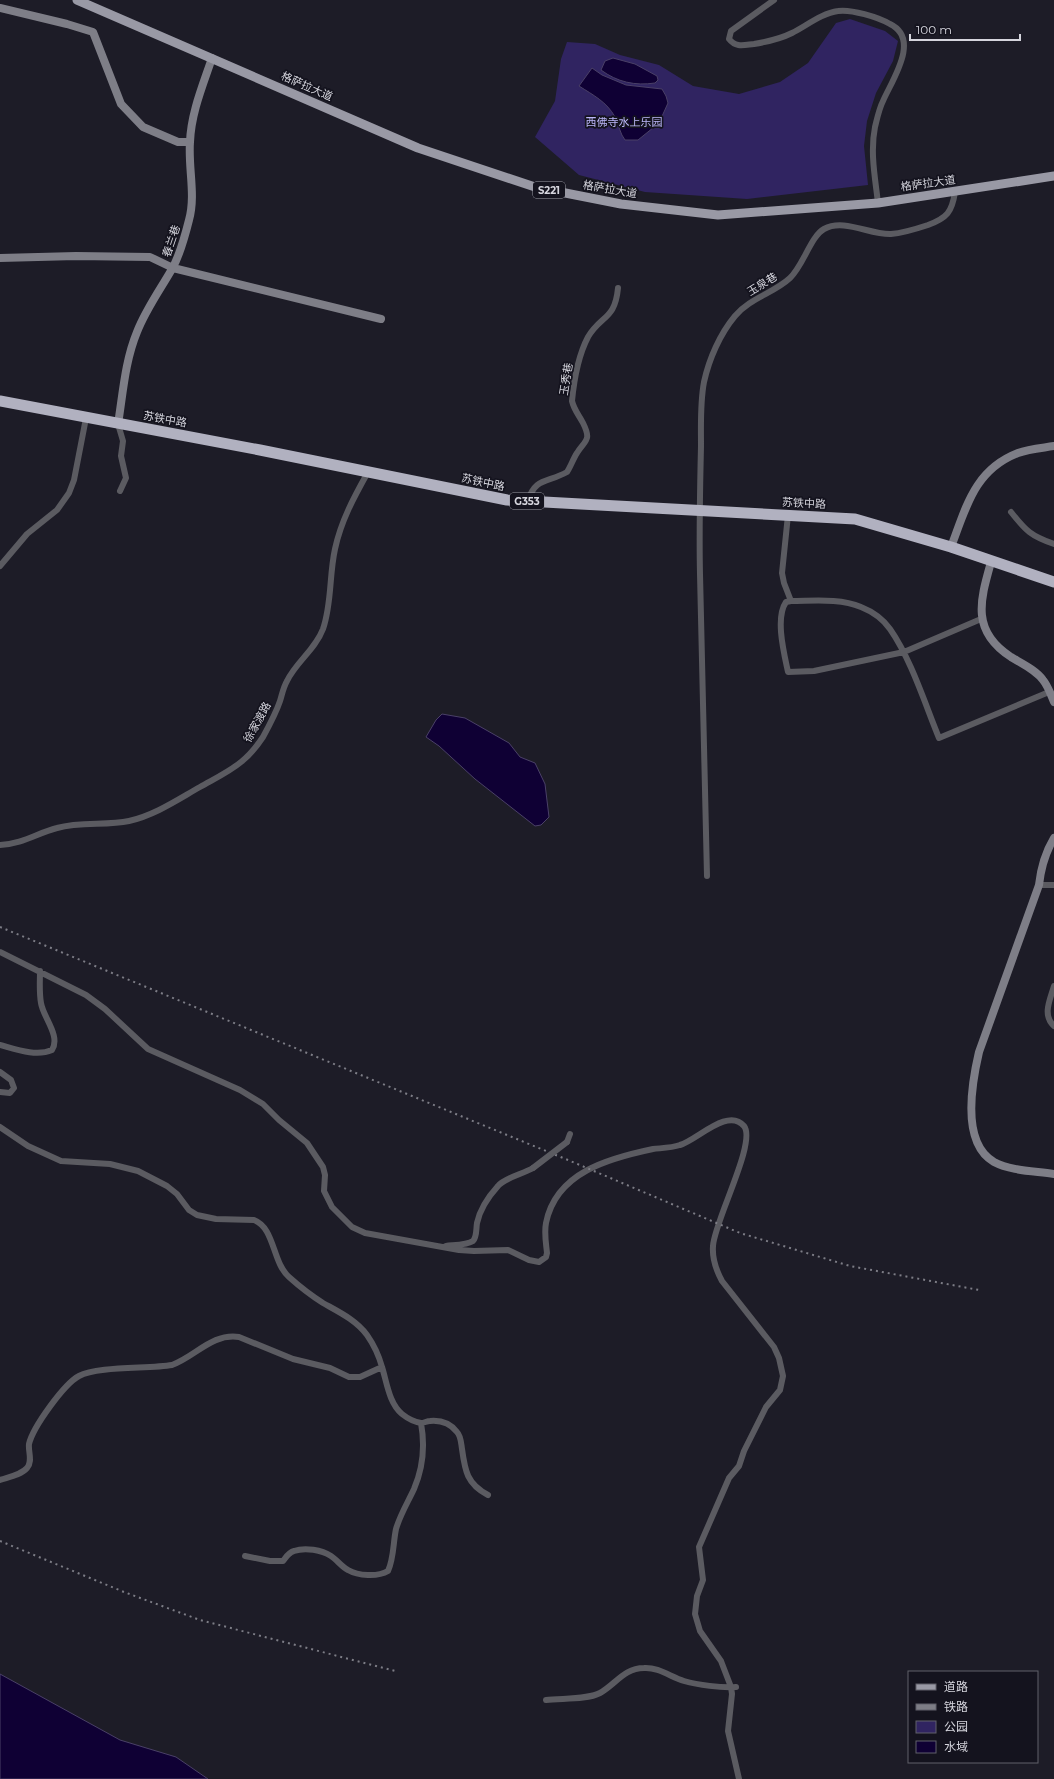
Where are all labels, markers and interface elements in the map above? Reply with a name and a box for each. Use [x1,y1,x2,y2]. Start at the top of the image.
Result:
scale bar [910,16,1020,42]
text: 100 m [916,22,952,37]
street label: 格萨拉大道 [279,68,335,104]
park label: 西佛寺水上乐园 [586,115,663,129]
street label: 格萨拉大道 [900,172,956,194]
street label: 格萨拉大道 [582,177,638,201]
road number: S221 [533,182,565,198]
street label: 春兰巷 [159,223,183,259]
street label: 玉泉巷 [744,270,780,298]
street label: 玉秀巷 [557,362,575,396]
street label: 苏铁中路 [142,408,188,430]
street label: 苏铁中路 [460,471,506,493]
road number: G353 [510,493,544,509]
street label: 苏铁中路 [782,495,826,511]
street label: 徐家渡路 [240,699,274,745]
legend [908,1671,1038,1763]
text: 道路 [944,1679,968,1694]
text: 铁路 [944,1699,968,1714]
text: 公园 [944,1719,968,1734]
text: 水域 [944,1739,968,1754]

